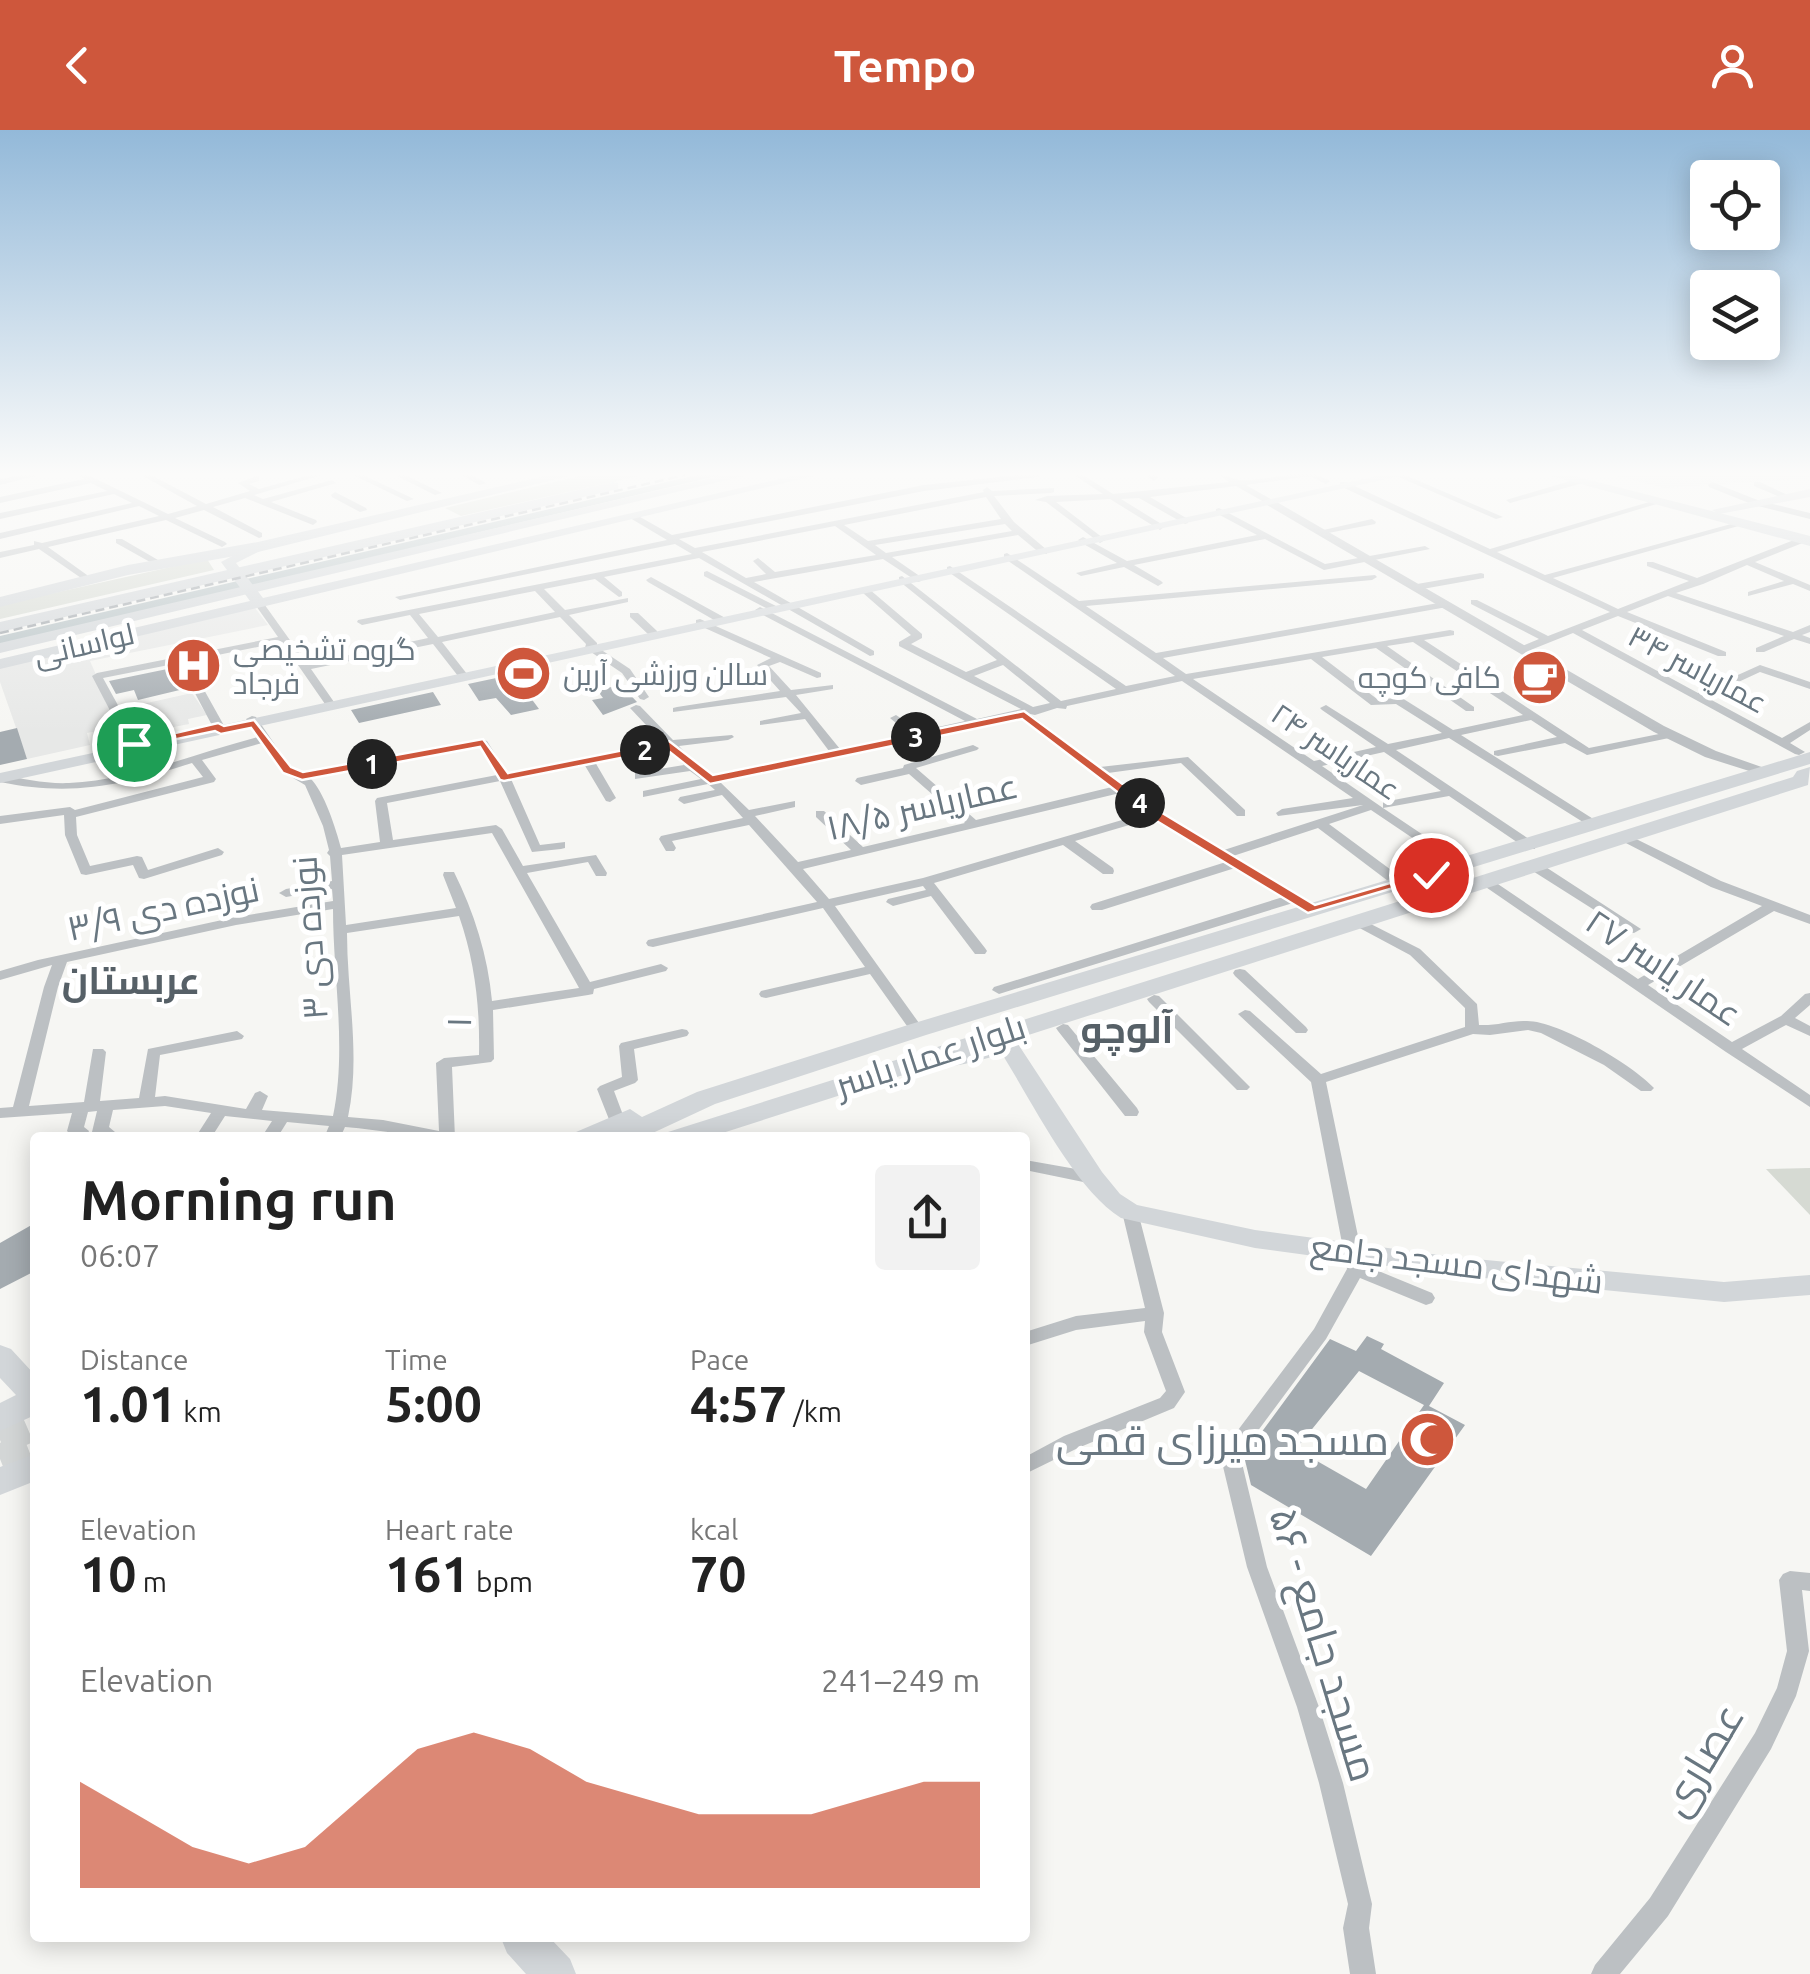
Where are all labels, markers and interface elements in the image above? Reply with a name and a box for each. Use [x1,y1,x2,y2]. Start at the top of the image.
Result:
icon: back [50,38,105,93]
icon: person [1705,38,1760,93]
text: Tempo [834,40,976,91]
map controls [1690,160,1780,360]
button: locate [1690,160,1780,250]
button: layers [1690,270,1780,360]
street label: لواسانی [31,616,138,674]
street label: عماریاسر ۳۴ [1622,618,1773,721]
place label: گروه تشخیصی فرجاد [233,632,416,701]
hospital icon: گروه تشخیصی فرجاد [164,636,224,696]
sports icon: سالن ورزشی آرین [494,644,554,704]
cafe icon: کافی کوچه [1510,647,1570,707]
place label: سالن ورزشی آرین [563,657,768,693]
place label: کافی کوچه [1358,660,1501,697]
street label: عماریاسر ۲۴ [1265,696,1407,807]
pin [92,702,177,787]
pin: 3 [891,712,941,762]
icon: arrive [107,717,162,772]
text: 3 [908,721,924,752]
pin: 2 [620,725,670,775]
text: 2 [637,734,653,765]
pin: 1 [347,739,397,789]
text: 1 [364,748,380,779]
street label: عماریاسر ۱۸/۵ [822,765,1022,848]
pin: 4 [1115,778,1165,828]
text: 4 [1132,787,1148,818]
pin [1389,833,1474,918]
icon: check [1404,848,1459,903]
street label: نوزده دی ۳ [283,855,337,1021]
street label: نوزده دی ۳/۹ [63,868,263,950]
street label: عمار یاسر ۲۷ [1578,900,1749,1034]
district label: عربستان [62,959,200,1004]
street label: بلوار عمار یاسر [828,1005,1030,1106]
district label: آلوچو [1081,1008,1174,1056]
street label: ۱ [438,1016,478,1028]
button: share [875,1165,980,1270]
text: Morning run [80,1169,397,1230]
street label: شهدای مسجد جامع [1308,1225,1605,1305]
text: 06:07 [80,1237,160,1273]
text: Distance [80,1344,188,1375]
text: Time [385,1344,448,1375]
text: Pace [690,1344,749,1375]
text: 1.01 [80,1375,177,1431]
text: 5:00 [385,1375,482,1431]
text: 4:57 [690,1375,787,1431]
text: km [177,1396,222,1427]
text: /km [787,1396,842,1427]
mosque icon: مسجد میرزای قمی [1398,1409,1458,1469]
place label: مسجد میرزای قمی [1056,1416,1389,1465]
street label: ۵۶ - مسجد جامع [1256,1501,1389,1788]
text: Elevation [80,1514,197,1545]
text: Heart rate [385,1514,514,1545]
text: kcal [690,1514,738,1545]
text: 10 [80,1545,136,1601]
text: 161 [385,1545,470,1601]
text: 70 [690,1545,746,1601]
text: m [136,1566,167,1597]
text: bpm [470,1566,533,1597]
text: Elevation [80,1662,213,1698]
text: 241–249 m [821,1662,980,1698]
street label: عصاری [1649,1695,1754,1824]

